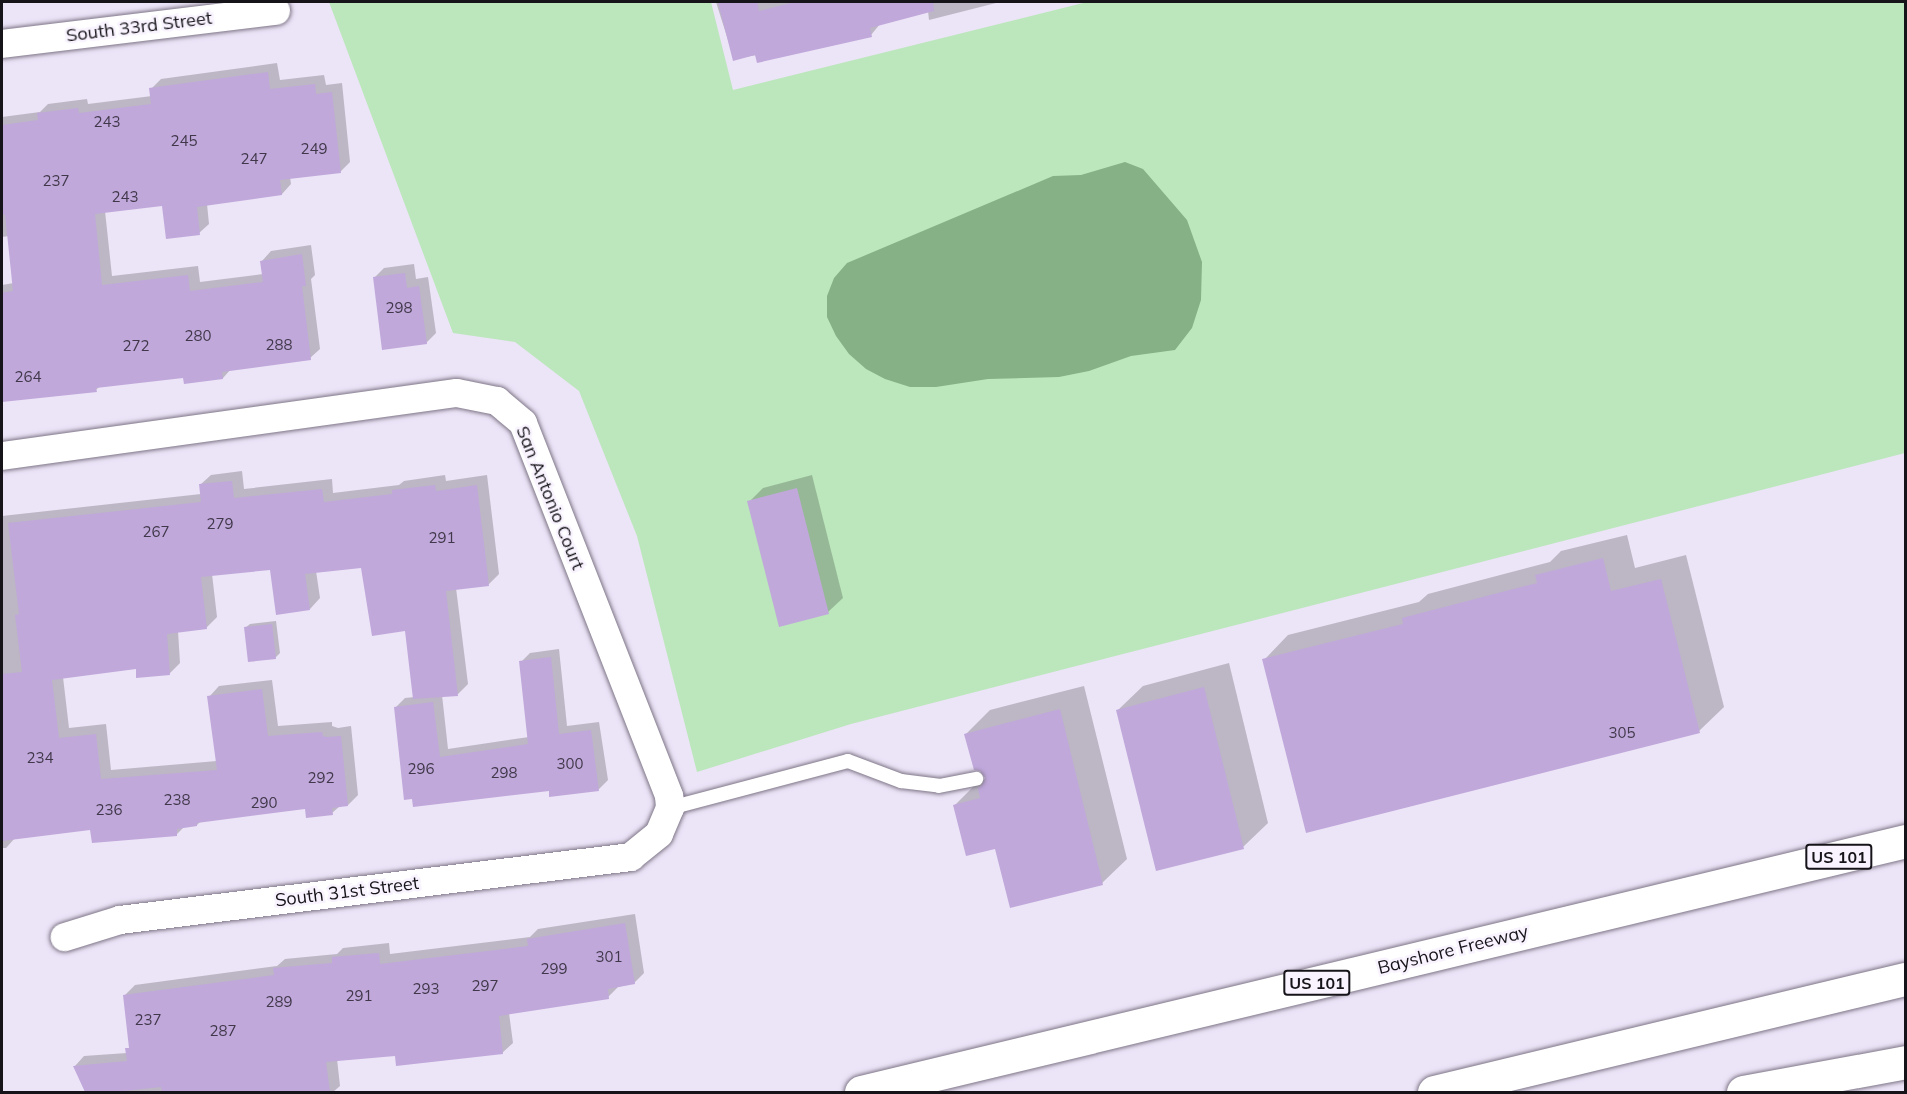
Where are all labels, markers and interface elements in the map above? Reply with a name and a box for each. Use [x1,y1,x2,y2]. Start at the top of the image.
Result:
street label: South 33rd Street [65,7,213,47]
house number: 243 [94,113,120,131]
house number: 245 [171,132,197,150]
house number: 249 [301,140,327,158]
house number: 247 [241,150,267,168]
house number: 237 [43,172,69,190]
house number: 243 [112,188,138,206]
house number: 298 [386,299,412,317]
house number: 280 [185,327,211,345]
house number: 288 [266,336,292,354]
house number: 272 [123,337,149,355]
house number: 264 [15,368,41,386]
street label: San Antonio Court [511,423,589,573]
house number: 279 [207,515,233,533]
house number: 267 [143,523,169,541]
house number: 291 [429,529,455,547]
house number: 305 [1609,724,1635,742]
house number: 234 [27,749,53,767]
house number: 300 [557,755,583,773]
house number: 296 [408,760,434,778]
house number: 298 [491,764,517,782]
house number: 292 [308,769,334,787]
house number: 238 [164,791,190,809]
house number: 290 [251,794,277,812]
house number: 236 [96,801,122,819]
road number: US 101 [1804,844,1874,870]
street label: South 31st Street [274,872,420,912]
street label: Bayshore Freeway [1375,921,1531,979]
house number: 301 [596,948,622,966]
house number: 299 [541,960,567,978]
road number: US 101 [1282,970,1352,996]
house number: 297 [472,977,498,995]
house number: 293 [413,980,439,998]
house number: 291 [346,987,372,1005]
house number: 289 [266,993,292,1011]
house number: 237 [135,1011,161,1029]
house number: 287 [210,1022,236,1040]

